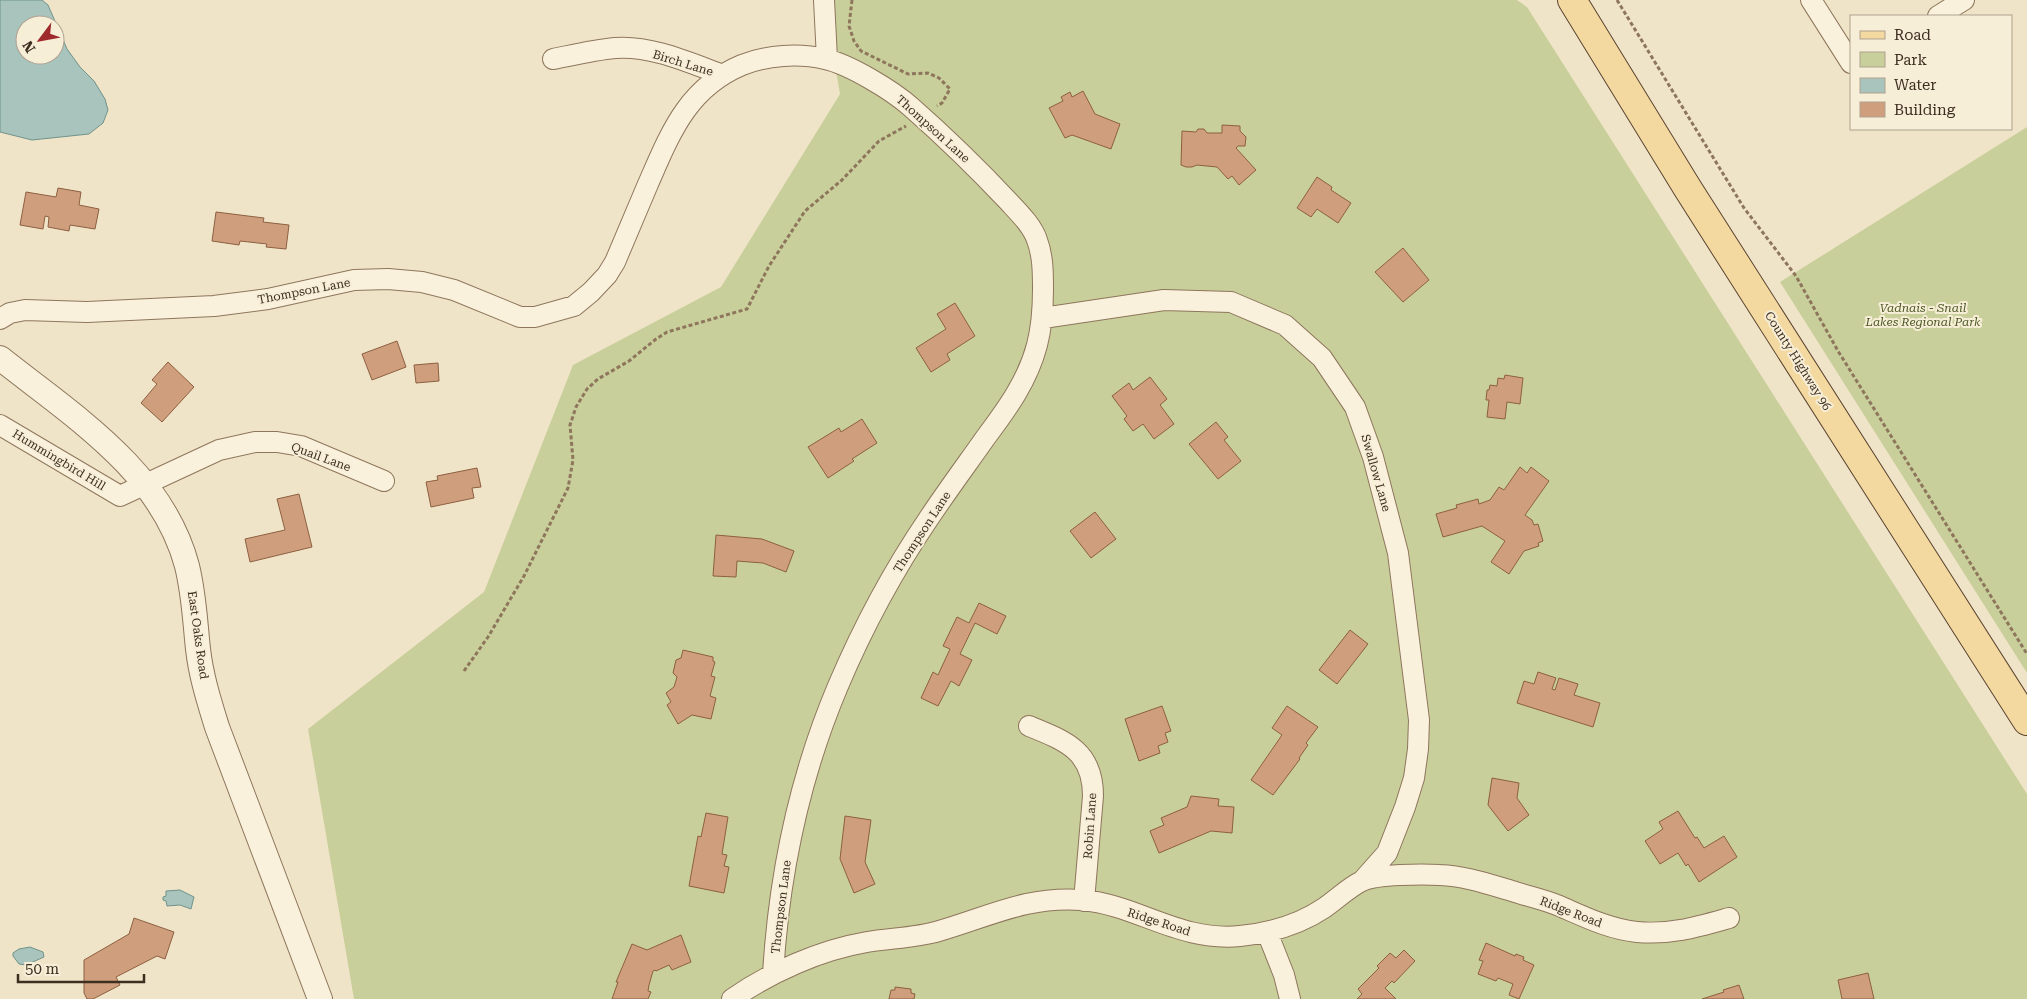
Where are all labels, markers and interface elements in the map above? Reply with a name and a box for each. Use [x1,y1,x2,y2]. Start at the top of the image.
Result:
north arrow [15,15,65,65]
legend [1850,15,2012,130]
text: Road [1894,26,1931,44]
text: N [19,38,39,56]
street label: Birch Lane [651,47,715,79]
text: Park [1894,51,1928,69]
text: Water [1894,76,1936,94]
street label: Thompson Lane [893,92,973,166]
text: Building [1894,101,1956,119]
street label: Thompson Lane [256,275,352,307]
park label: Vadnais - Snail Lakes Regional Park [1864,301,1981,329]
street label: County Highway 96 [1762,309,1834,413]
street label: Hummingbird Hill [10,427,108,493]
street label: Swallow Lane [1358,433,1394,514]
street label: Quail Lane [289,440,353,474]
street label: Thompson Lane [891,488,954,575]
street label: East Oaks Road [185,590,211,680]
street label: Robin Lane [1081,792,1099,860]
street label: Thompson Lane [768,859,794,955]
street label: Ridge Road [1538,894,1604,930]
street label: Ridge Road [1126,905,1193,939]
scale bar [18,952,144,984]
text: 50 m [25,960,60,978]

